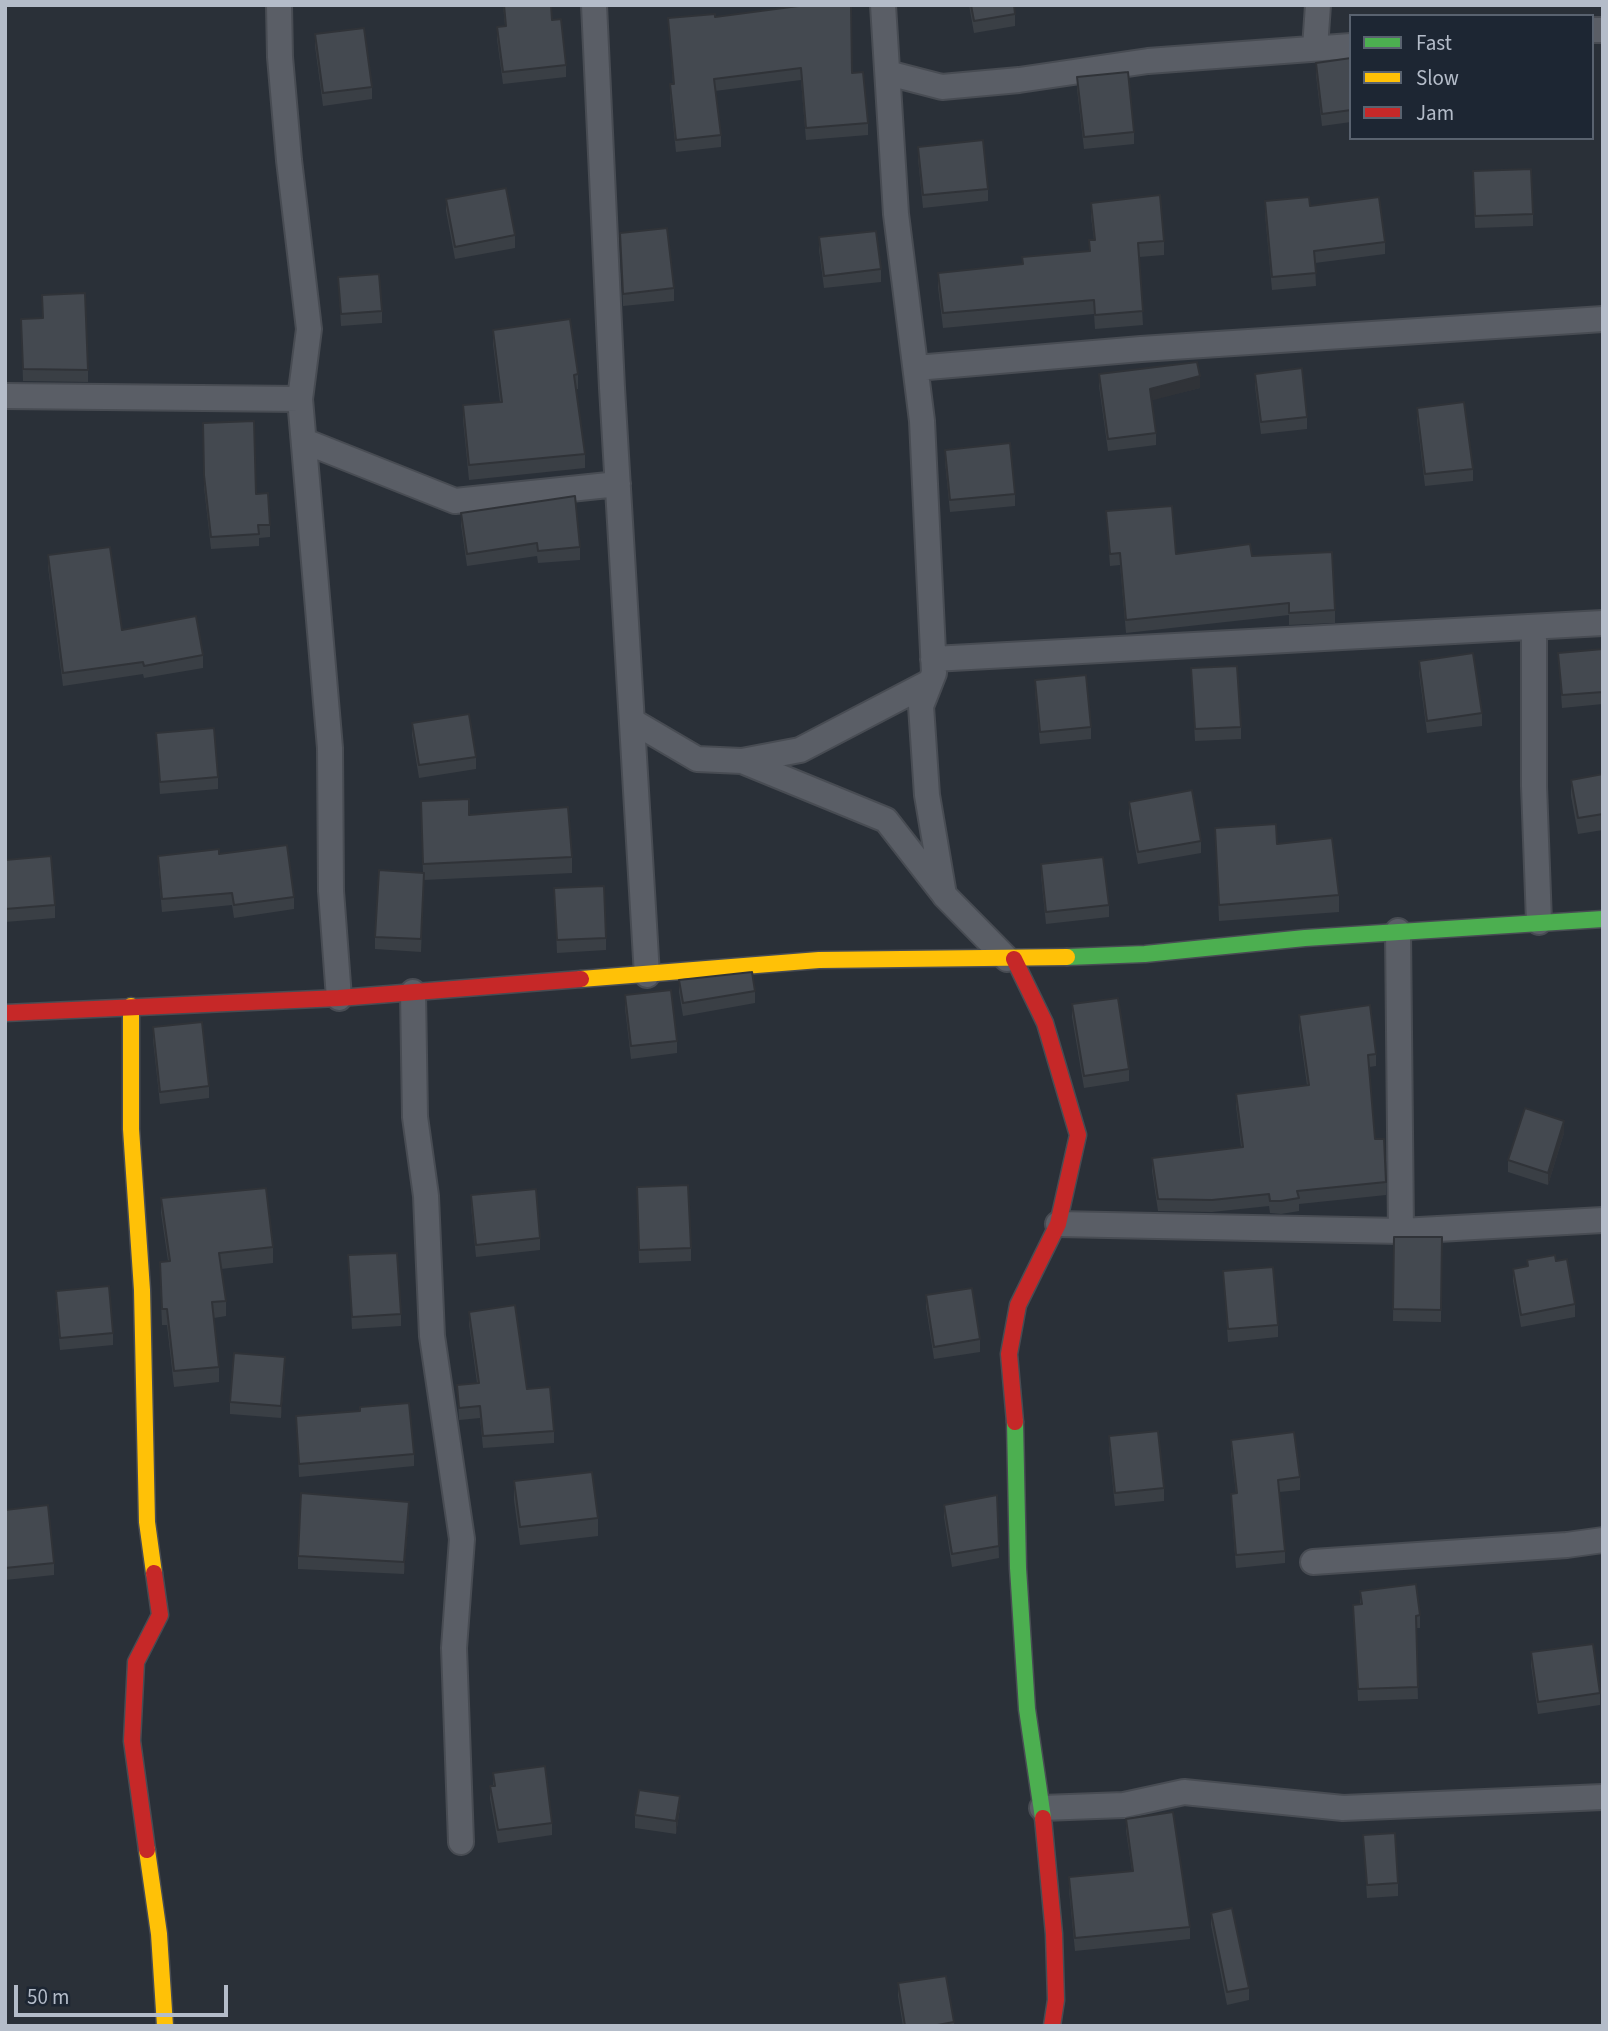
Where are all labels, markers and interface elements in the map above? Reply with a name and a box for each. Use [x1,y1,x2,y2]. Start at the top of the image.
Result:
legend [1349,14,1594,140]
text: Fast [1416,28,1452,58]
text: Slow [1416,63,1459,93]
text: Jam [1416,98,1454,128]
scale bar [18,1972,231,2016]
text: 50 m [27,1982,69,2012]

